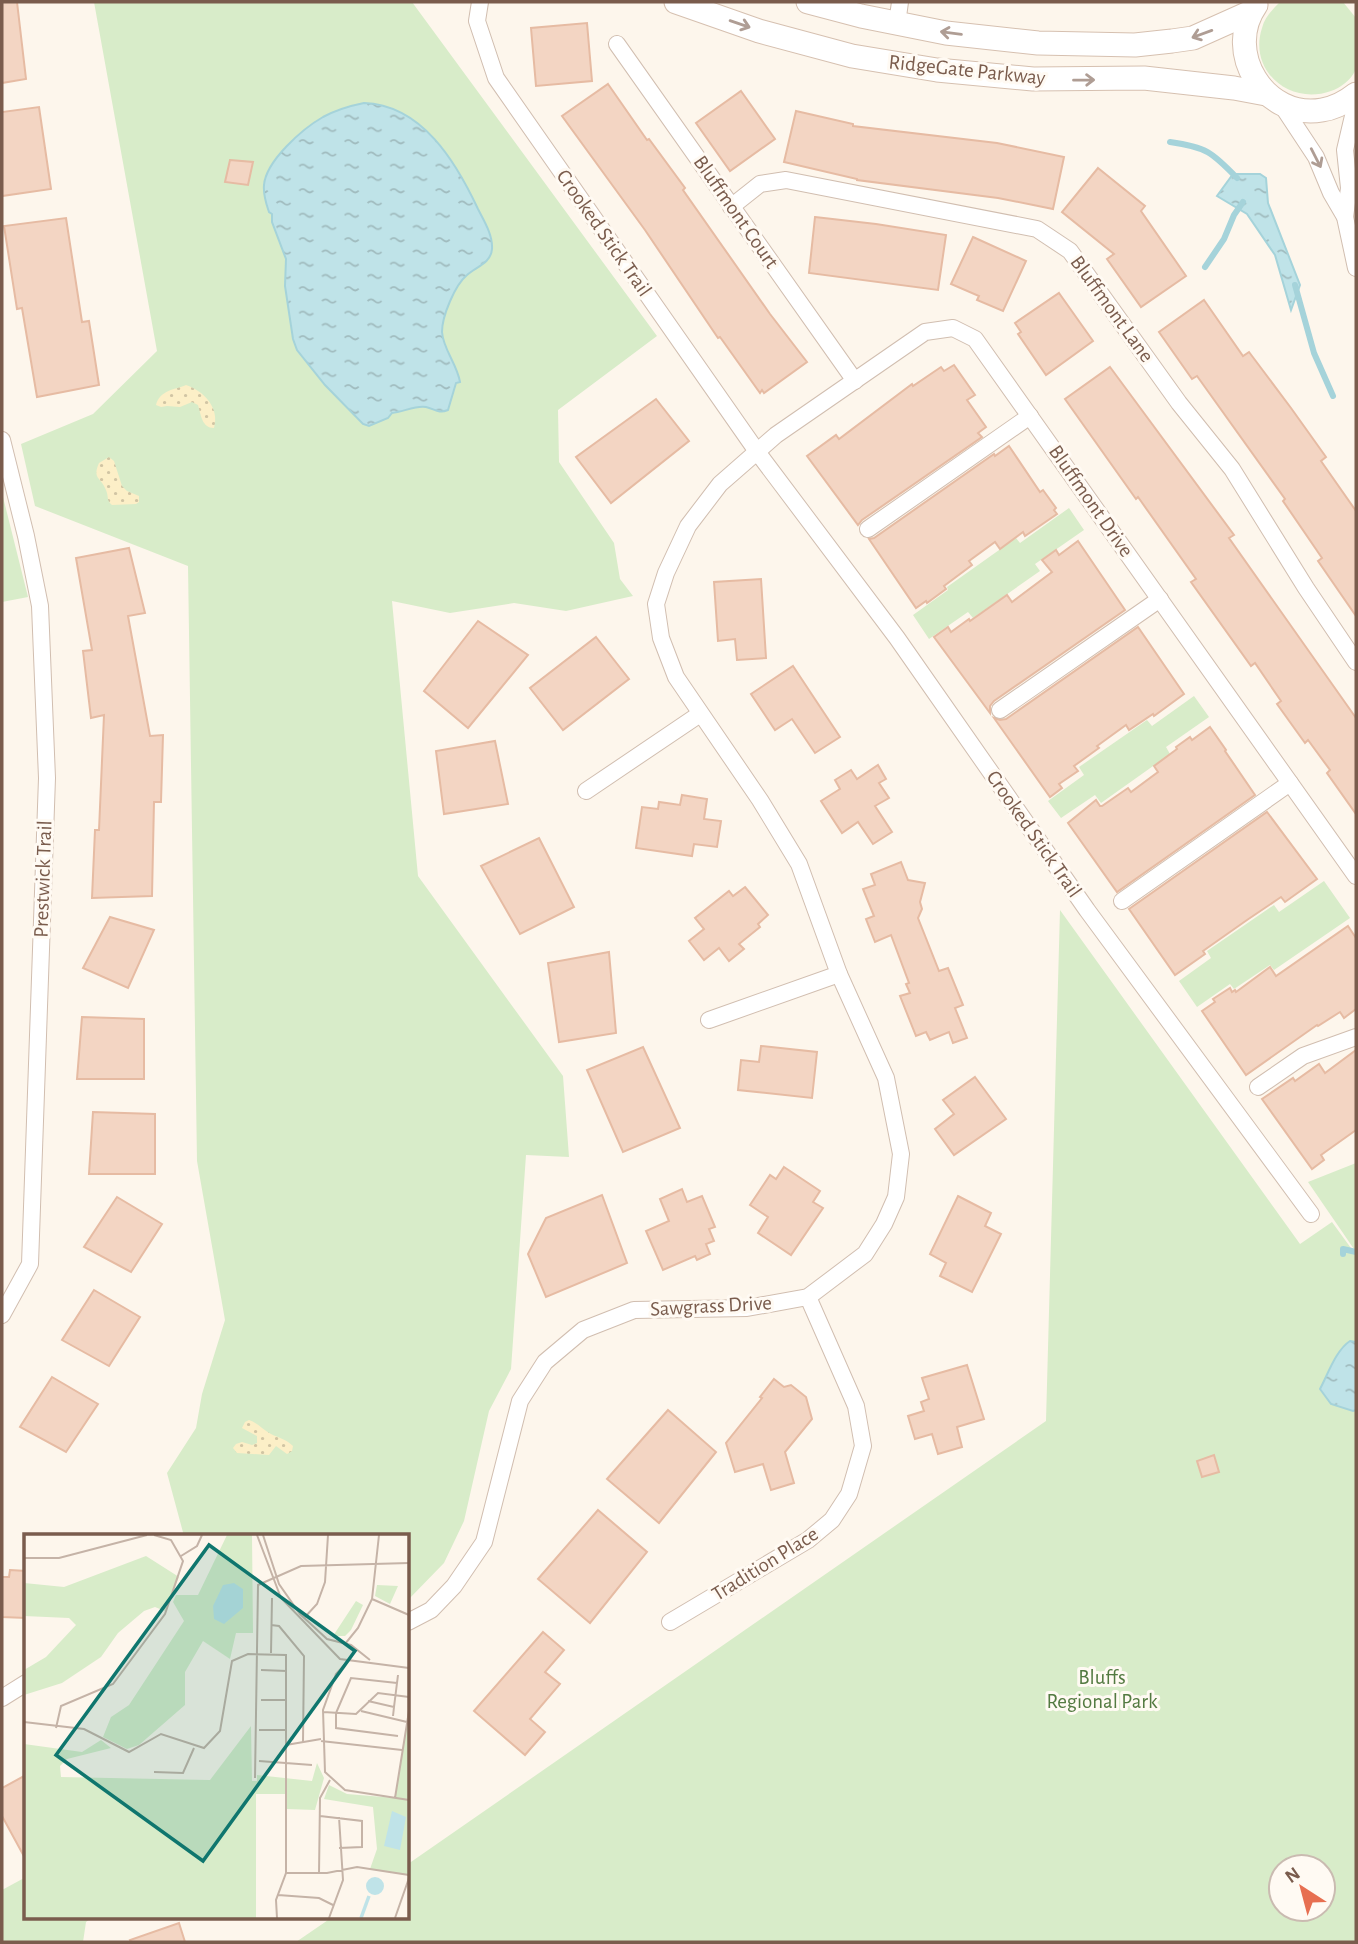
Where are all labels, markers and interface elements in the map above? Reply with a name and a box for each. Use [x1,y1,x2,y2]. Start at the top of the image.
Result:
one-way arrow [729,19,751,31]
one-way arrow [940,27,963,40]
one-way arrow [1192,29,1214,41]
street label: RidgeGate Parkway [888,51,1047,89]
one-way arrow [1072,73,1095,86]
one-way arrow [1310,147,1324,168]
street label: Bluffmont Court [689,152,783,272]
street label: Crooked Stick Trail [553,166,655,300]
street label: Bluffmont Lane [1066,252,1158,366]
street label: Bluffmont Drive [1045,441,1137,561]
street label: Crooked Stick Trail [983,767,1085,901]
street label: Prestwick Trail [30,820,56,938]
street label: Sawgrass Drive [650,1292,772,1320]
street label: Tradition Place [708,1523,822,1605]
inset map [24,1534,410,1920]
park label: Bluffs Regional Park [1046,1667,1158,1712]
north arrow [1267,1853,1337,1923]
text: N [1282,1864,1304,1887]

